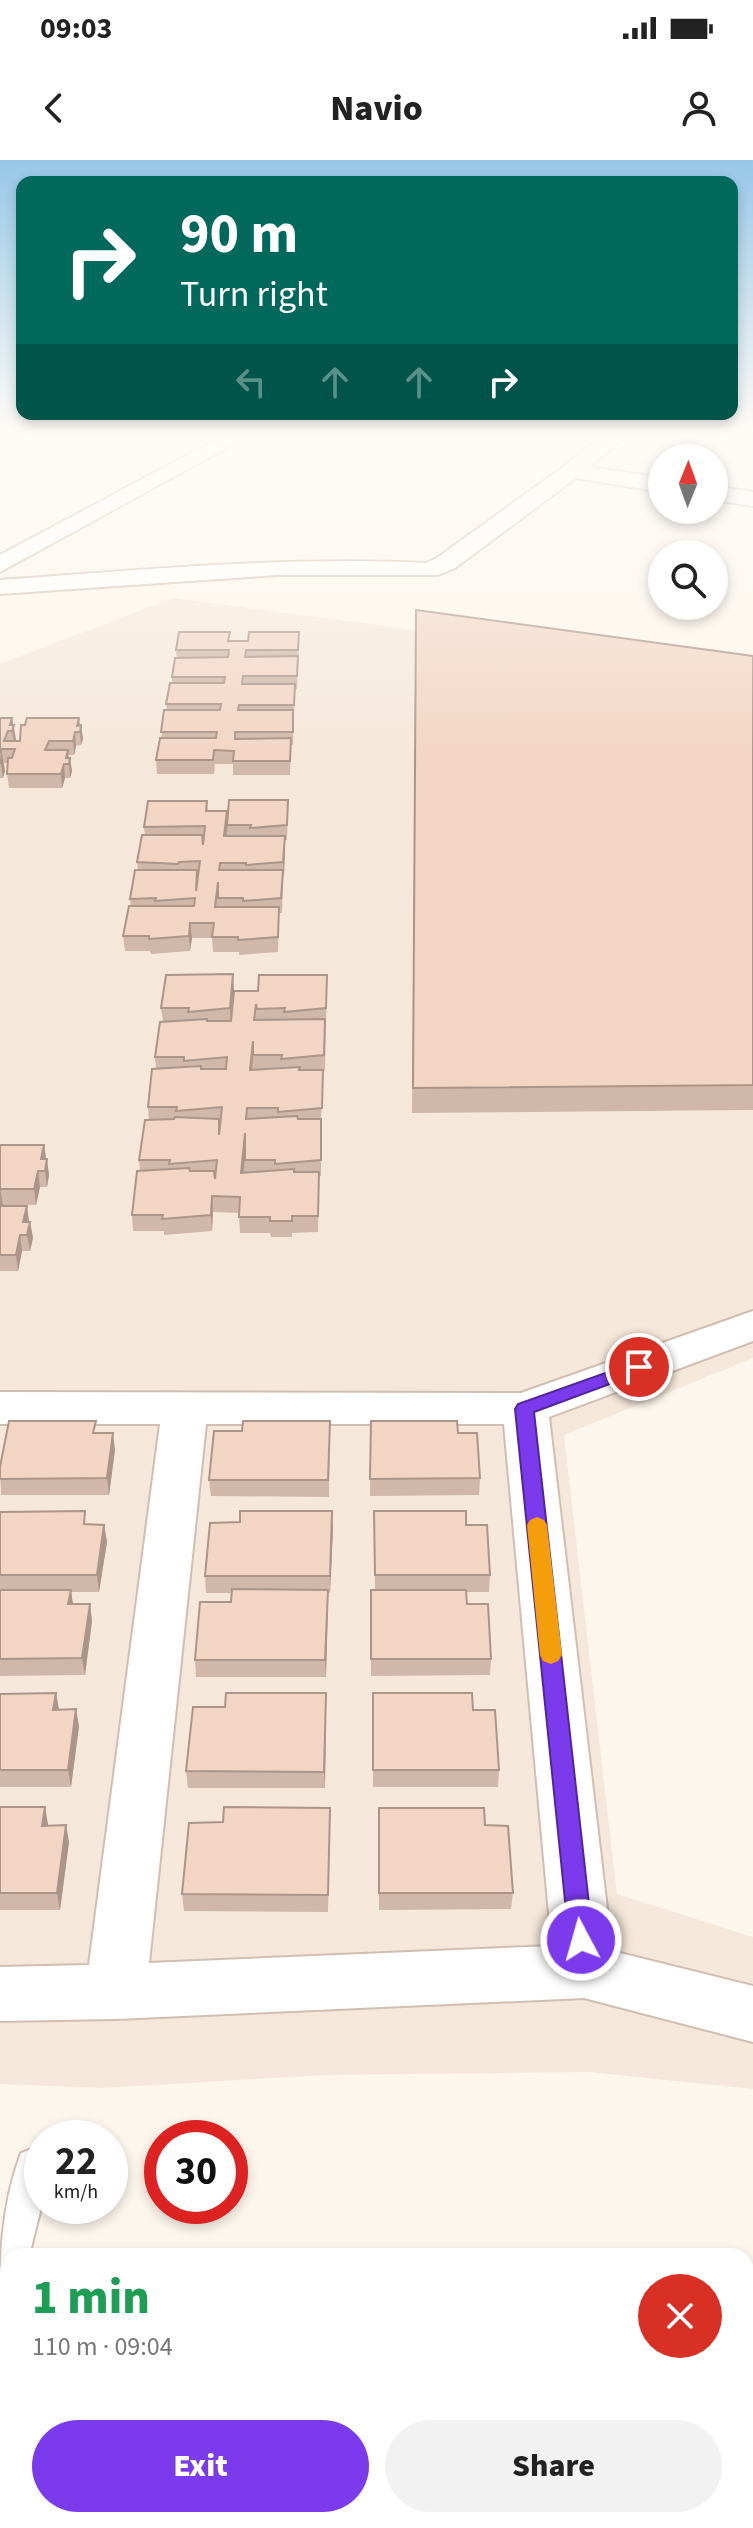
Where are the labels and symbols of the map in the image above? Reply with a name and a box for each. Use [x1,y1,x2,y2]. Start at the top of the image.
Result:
north arrow [648,444,728,524]
pin [605,1333,673,1401]
position arrow [539,1898,623,1982]
speed limit sign: 30 [144,2120,248,2224]

